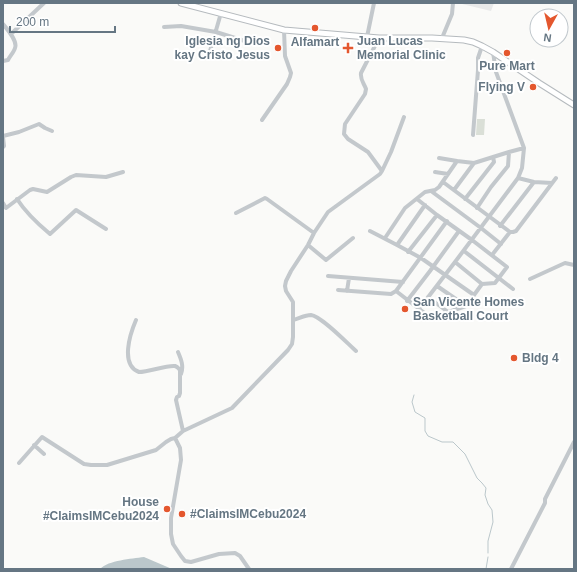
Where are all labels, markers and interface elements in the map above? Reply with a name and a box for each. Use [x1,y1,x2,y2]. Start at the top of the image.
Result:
scale bar [10,8,115,34]
north arrow [529,8,569,48]
text: 200 m [16,15,49,29]
marker: Alfamart [310,23,320,33]
text: N [543,31,552,44]
place label: Iglesia ng Dios kay Cristo Jesus [175,34,270,62]
place label: Juan Lucas Memorial Clinic [357,34,446,62]
place label: Alfamart [291,35,339,49]
marker: Juan Lucas Memorial Clinic [342,42,354,54]
marker: Iglesia ng Dios kay Cristo Jesus [273,43,283,53]
marker: Pure Mart [502,48,512,58]
place label: Pure Mart [479,59,535,73]
place label: Flying V [478,80,525,94]
marker: Flying V [528,82,538,92]
place label: San Vicente Homes Basketball Court [413,295,524,323]
marker: San Vicente Homes Basketball Court [400,304,410,314]
place label: Bldg 4 [522,351,559,365]
marker: Bldg 4 [509,353,519,363]
place label: House #ClaimsIMCebu2024 [43,495,159,523]
marker: House #ClaimsIMCebu2024 [162,504,172,514]
place label: #ClaimsIMCebu2024 [190,507,306,521]
marker: #ClaimsIMCebu2024 [177,509,187,519]

